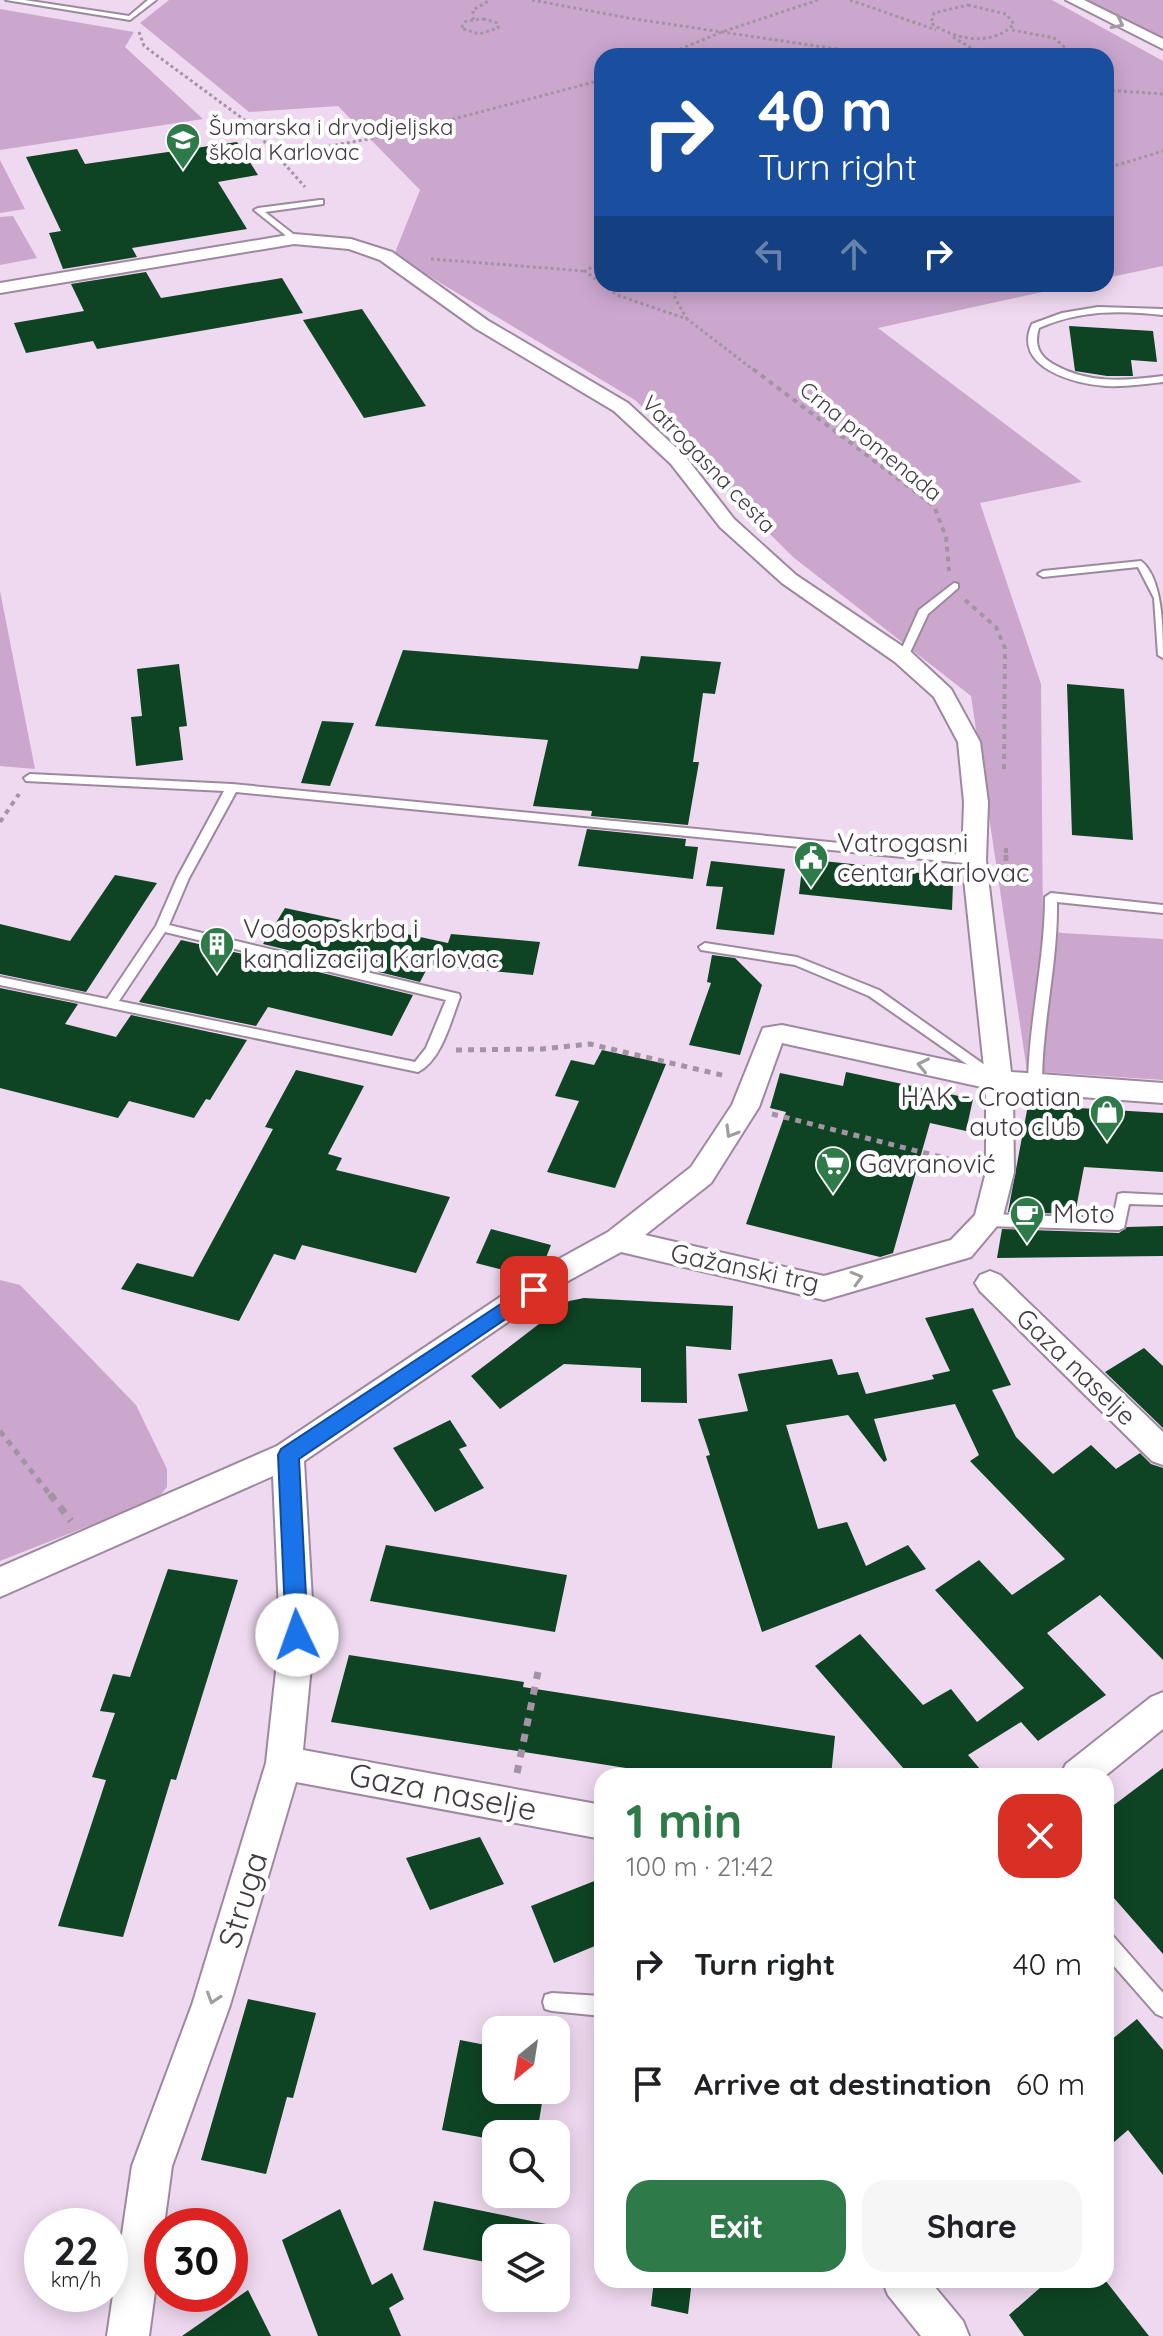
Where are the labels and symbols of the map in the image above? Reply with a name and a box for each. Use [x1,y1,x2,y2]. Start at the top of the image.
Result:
one-way arrow [1109,13,1124,28]
place label: Šumarska i drvodjeljska škola Karlovac [209,113,453,166]
school or university icon: Šumarska i drvodjeljska škola Karlovac [164,121,202,171]
street label: Crna promenada [794,375,948,507]
street label: Vatrogasna cesta [636,389,782,539]
place label: Vatrogasni centar Karlovac [837,826,1029,889]
public building icon: Vatrogasni centar Karlovac [792,839,830,889]
place label: Vodoopskrba i kanalizacija Karlovac [243,912,500,975]
building icon: Vodoopskrba i kanalizacija Karlovac [198,925,236,975]
one-way arrow [917,1057,930,1074]
place label: HAK - Croatian auto club [901,1080,1081,1143]
shop icon: HAK - Croatian auto club [1088,1093,1126,1143]
one-way arrow [725,1123,740,1138]
supermarket icon: Gavranović [814,1145,852,1195]
place label: Gavranović [859,1147,995,1180]
cafe icon: Moto [1008,1195,1046,1245]
place label: Moto [1053,1197,1115,1230]
street label: Gažanski trg [668,1236,822,1299]
pin [500,1256,568,1324]
one-way arrow [850,1271,864,1288]
street label: Gaza naselje [1009,1301,1143,1432]
position arrow [255,1593,339,1677]
street label: Gaza naselje [346,1753,540,1829]
street label: Struga [209,1847,276,1953]
one-way arrow [206,1991,222,2005]
north arrow [482,2016,570,2104]
speed limit sign: 30 [144,2208,248,2312]

